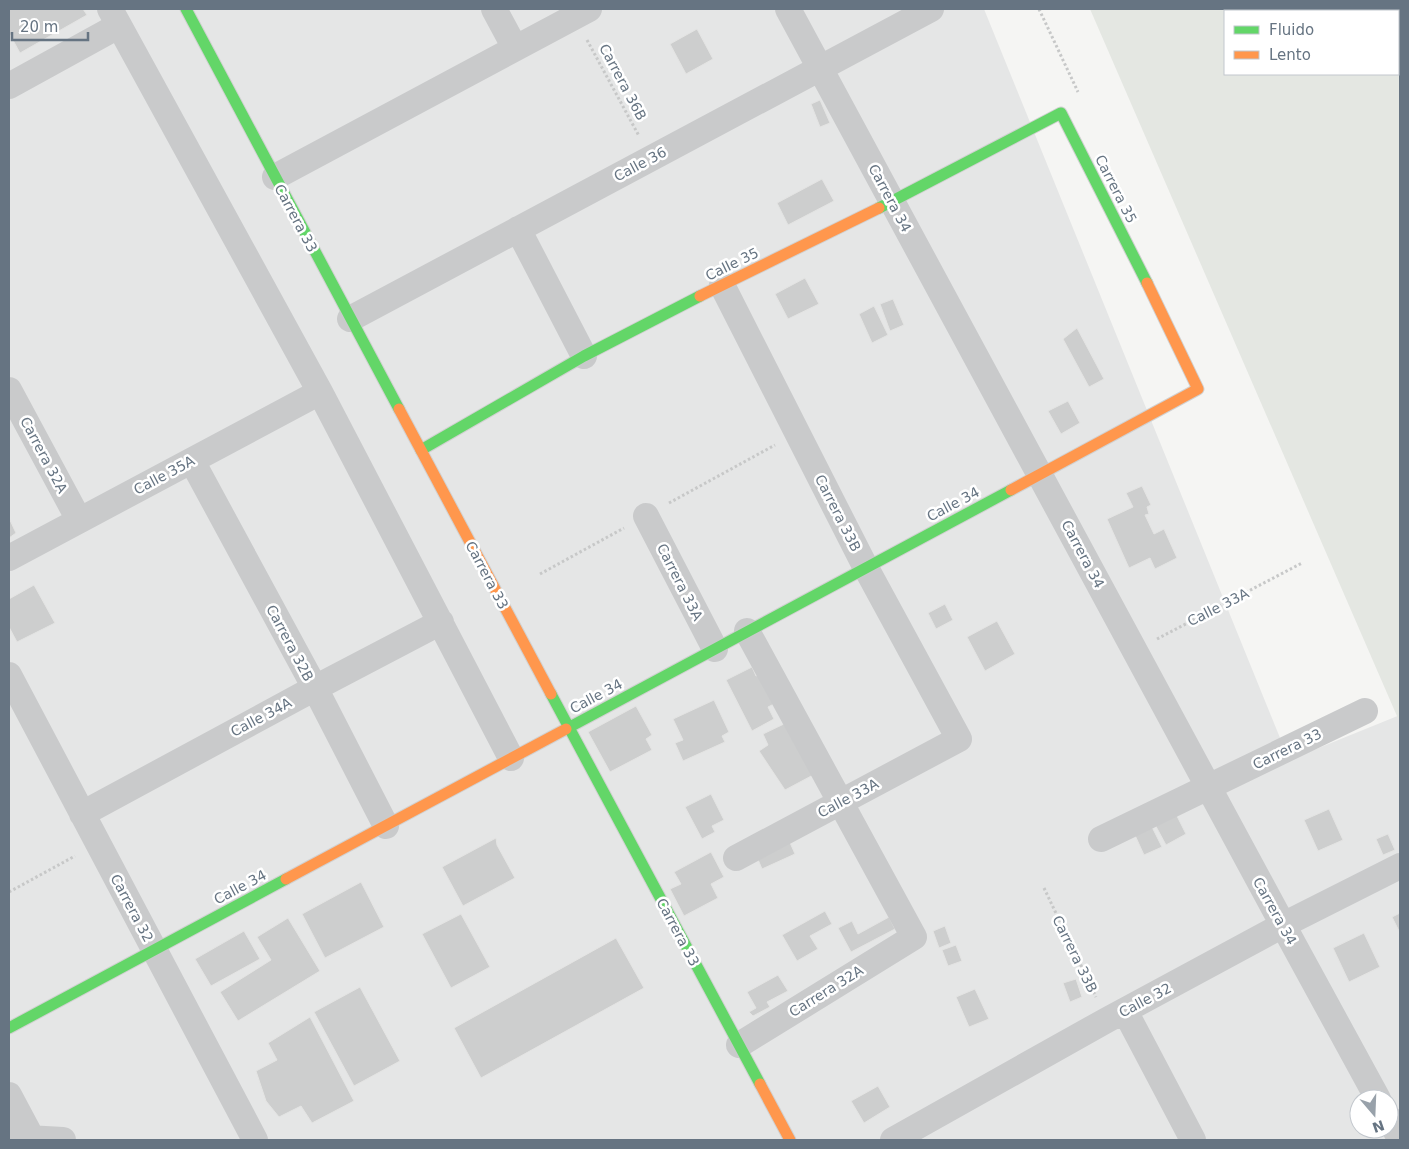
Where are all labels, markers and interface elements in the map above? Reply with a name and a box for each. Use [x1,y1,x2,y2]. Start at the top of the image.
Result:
scale bar [12,10,89,42]
legend [1224,10,1399,75]
text: 20 m [20,18,58,36]
text: Fluido [1269,21,1314,39]
street label: Carrera 36B [596,41,650,123]
text: Lento [1269,46,1311,64]
street label: Calle 36 [611,144,669,184]
street label: Carrera 35 [1092,152,1140,226]
street label: Carrera 34 [865,161,915,235]
street label: Carrera 33 [271,181,321,255]
street label: Calle 35 [703,244,761,284]
street label: Carrera 32A [17,414,71,496]
street label: Calle 35A [131,452,198,498]
street label: Carrera 33B [812,472,864,554]
street label: Calle 34 [924,484,982,524]
street label: Carrera 34 [1058,517,1108,591]
street label: Carrera 33 [462,538,512,612]
street label: Carrera 33A [654,541,706,623]
street label: Calle 33A [1185,585,1252,629]
street label: Carrera 32B [263,602,317,684]
street label: Calle 34 [567,676,625,716]
street label: Calle 34A [228,694,295,740]
street label: Carrera 33 [1250,725,1324,773]
street label: Calle 33A [815,775,882,821]
street label: Calle 34 [211,867,269,907]
street label: Carrera 32 [107,871,157,945]
street label: Carrera 34 [1250,875,1300,948]
street label: Carrera 33 [653,895,703,969]
street label: Carrera 33B [1049,913,1101,995]
street label: Carrera 32A [786,962,866,1020]
street label: Calle 32 [1116,980,1174,1020]
north arrow [1349,1089,1399,1139]
text: N [1370,1117,1386,1136]

